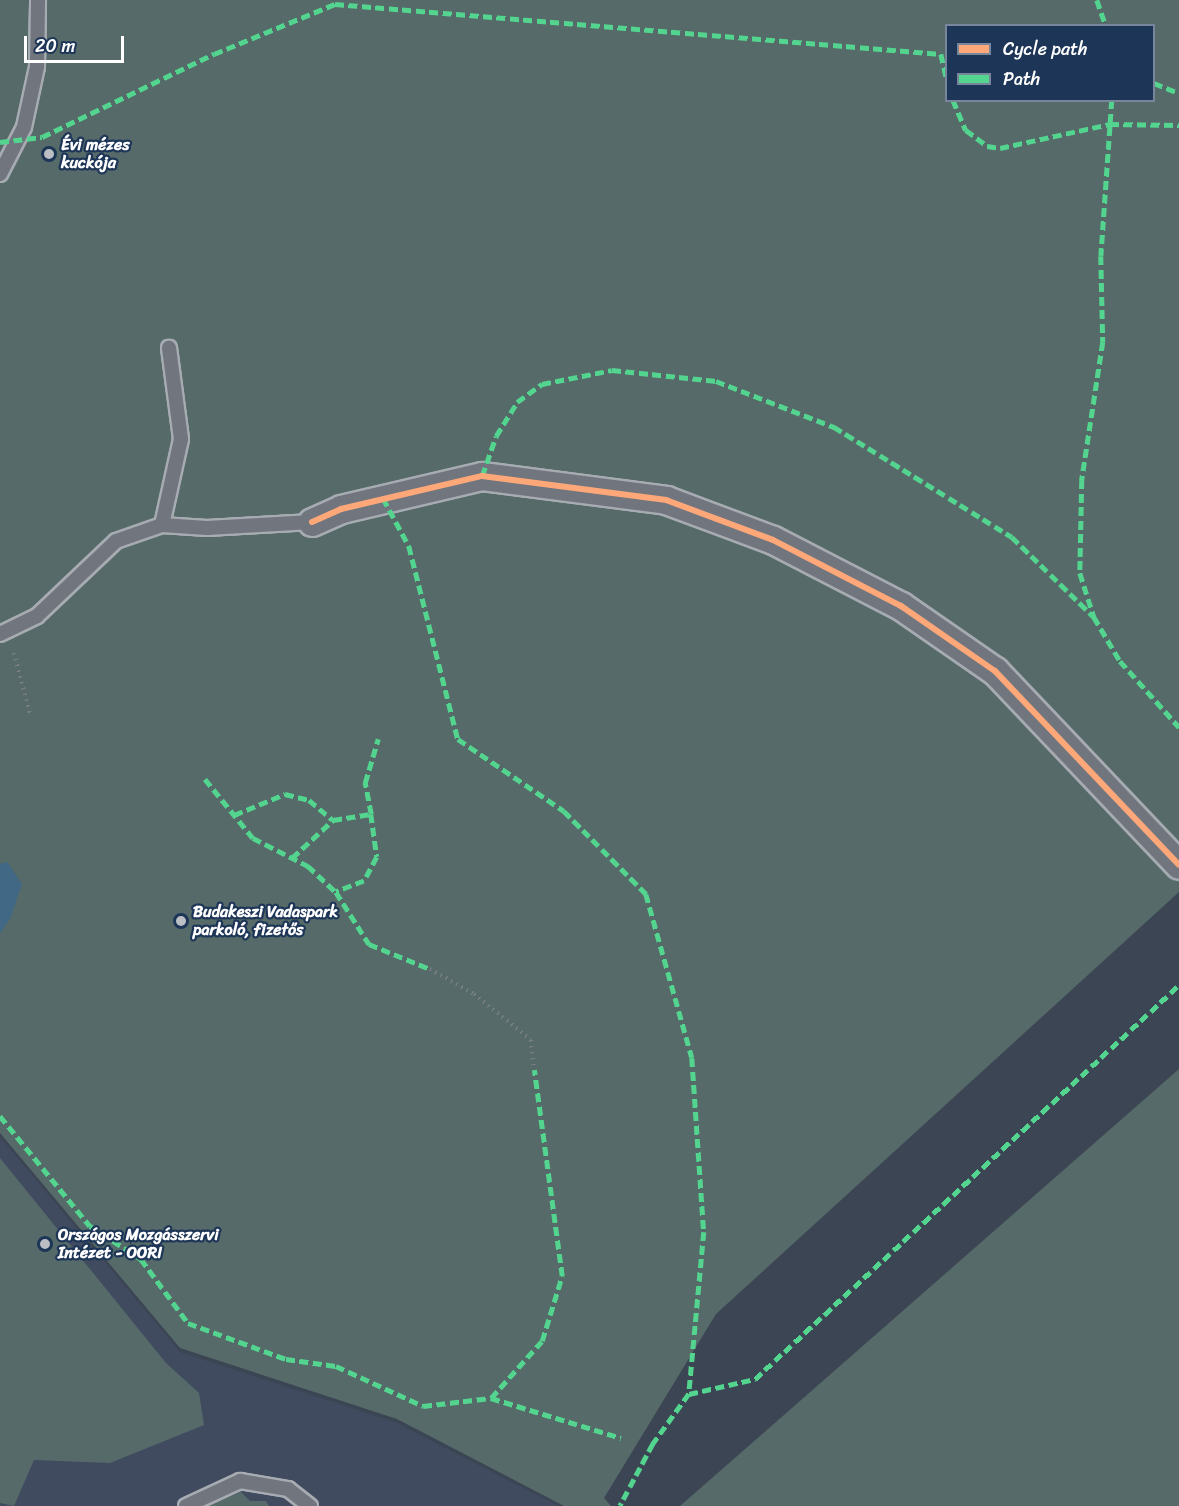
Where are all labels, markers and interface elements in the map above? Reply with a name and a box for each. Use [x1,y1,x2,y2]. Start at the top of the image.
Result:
scale bar [27,24,128,62]
legend [945,24,1155,102]
text: 20 m [35,30,75,62]
text: Cycle path [1003,33,1087,65]
text: Path [1003,63,1040,95]
place label: Évi mézes kuckója [61,135,129,173]
marker: Évi mézes kuckója [42,147,56,161]
place label: Budakeszi Vadaspark parkoló, fizetős [193,902,339,940]
marker: Budakeszi Vadaspark parkoló, fizetős [174,914,188,928]
place label: Országos Mozgásszervi Intézet - OORI [58,1225,219,1263]
marker: Országos Mozgásszervi Intézet - OORI [36,1235,54,1253]

